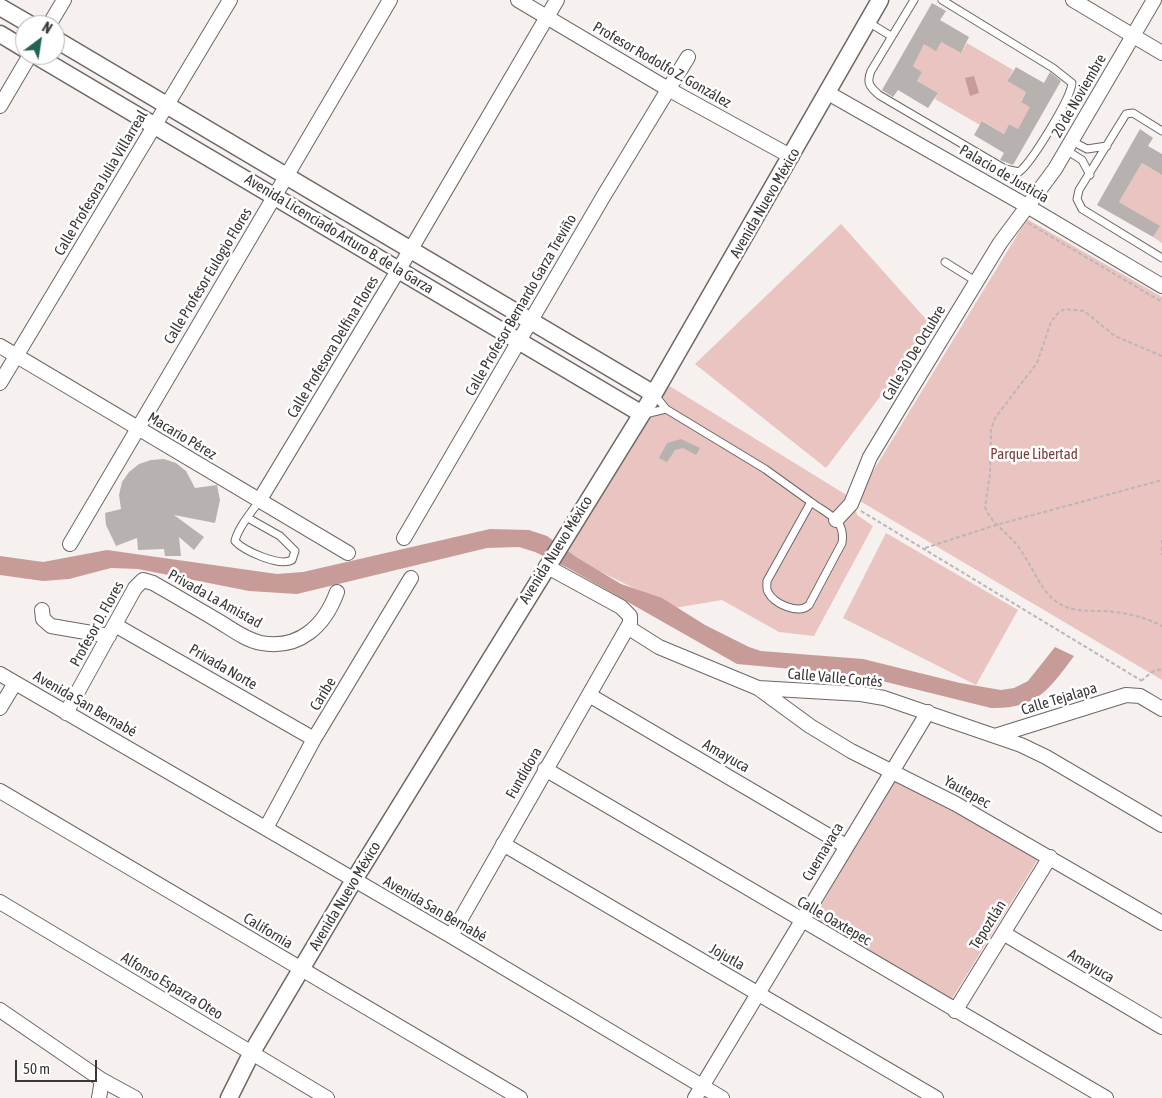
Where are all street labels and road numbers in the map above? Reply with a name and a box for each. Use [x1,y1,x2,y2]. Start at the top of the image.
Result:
street label: Profesor Rodolfo Z. González [590,18,734,112]
street label: 20 de Noviembre [1048,51,1110,141]
street label: Calle Profesora Julia Villarreal [50,107,152,259]
street label: Palacio de Justicia [956,141,1052,207]
street label: Avenida Nuevo México [726,145,804,261]
street label: Avenida Licenciado Arturo B. de la Garza [241,170,437,298]
street label: Calle Profesor Eulogio Flores [160,205,256,347]
street label: Calle Profesor Bernardo Garza Treviño [462,211,580,399]
street label: Calle Profesora Delfina Flores [284,273,382,421]
street label: Calle 30 De Octubre [878,302,950,404]
street label: Macario Pérez [144,408,220,464]
street label: Avenida Nuevo México [516,493,596,607]
street label: Privada La Amistad [165,566,265,632]
street label: Profesor D. Flores [66,578,128,670]
street label: Privada Norte [186,640,260,694]
street label: Calle Valle Cortés [787,665,883,691]
street label: Avenida San Bernabé [30,667,140,741]
street label: Caribe [306,674,340,714]
street label: Calle Tejalapa [1019,679,1099,719]
street label: Amayuca [699,735,753,777]
street label: Fundidora [502,744,546,802]
street label: Yautepec [941,772,993,812]
street label: Cuernavaca [799,820,847,884]
street label: Avenida Nuevo México [305,838,385,954]
street label: Avenida San Bernabé [380,872,490,946]
street label: Calle Oaxtepec [794,893,874,949]
street label: Tepoztlán [966,897,1010,953]
street label: California [240,909,296,953]
street label: Jojutla [706,940,748,974]
street label: Amayuca [1064,945,1118,987]
street label: Alfonso Esparza Oteo [118,949,226,1023]

